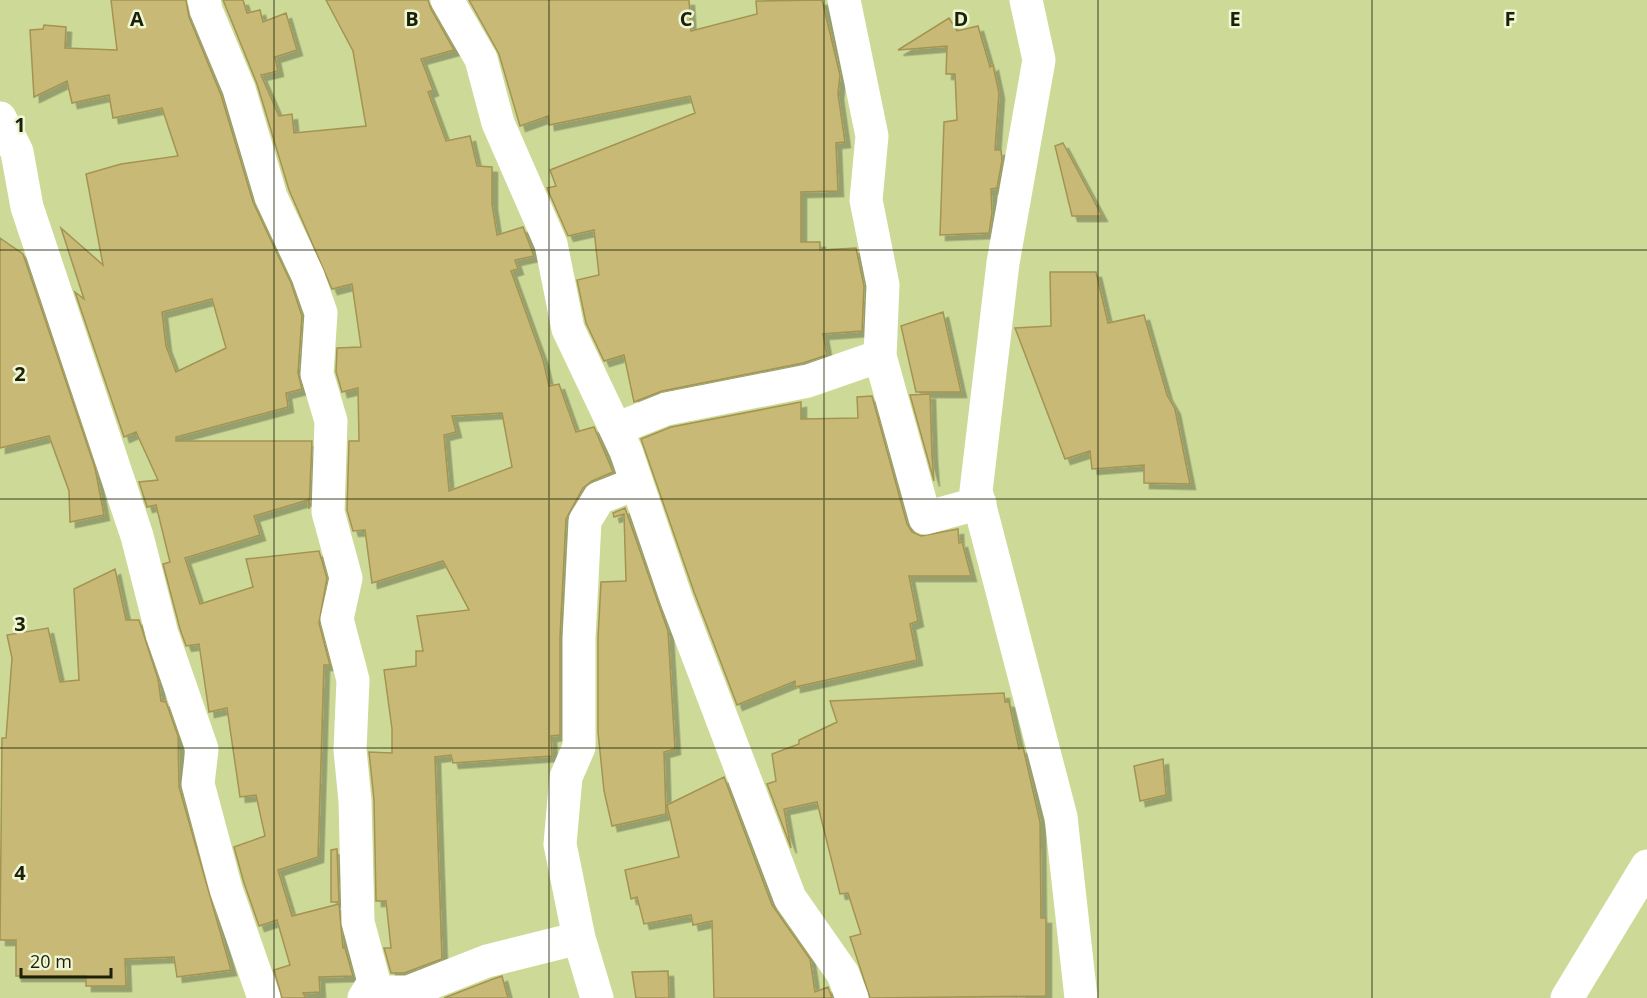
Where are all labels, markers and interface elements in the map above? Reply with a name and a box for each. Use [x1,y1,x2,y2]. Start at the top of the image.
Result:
text: A [130,5,144,32]
text: B [405,5,419,32]
text: C [680,5,693,32]
text: D [954,5,968,32]
text: E [1229,5,1241,32]
text: F [1505,5,1515,32]
text: 1 [14,111,26,138]
text: 2 [14,360,26,387]
text: 3 [14,610,26,637]
text: 4 [14,859,26,886]
scale bar [21,941,111,979]
text: 20 m [30,949,72,973]

